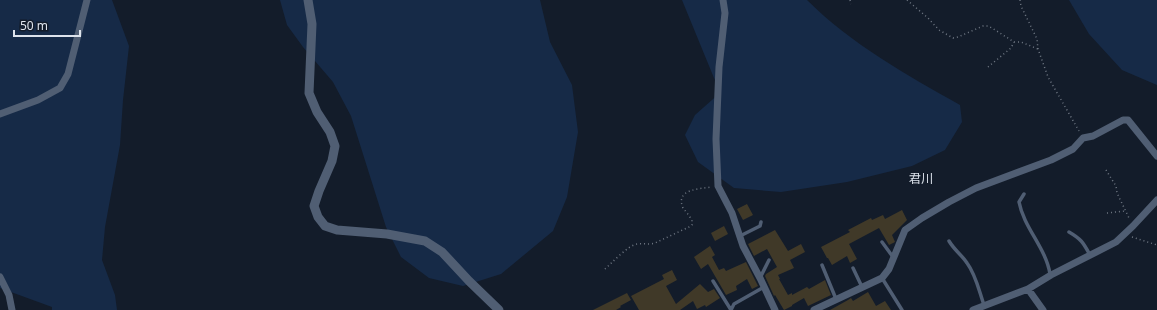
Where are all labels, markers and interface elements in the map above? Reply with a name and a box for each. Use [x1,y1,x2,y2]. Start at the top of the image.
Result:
scale bar [14,12,80,38]
text: 50 m [20,17,48,34]
district label: 君川 [909,170,933,187]

